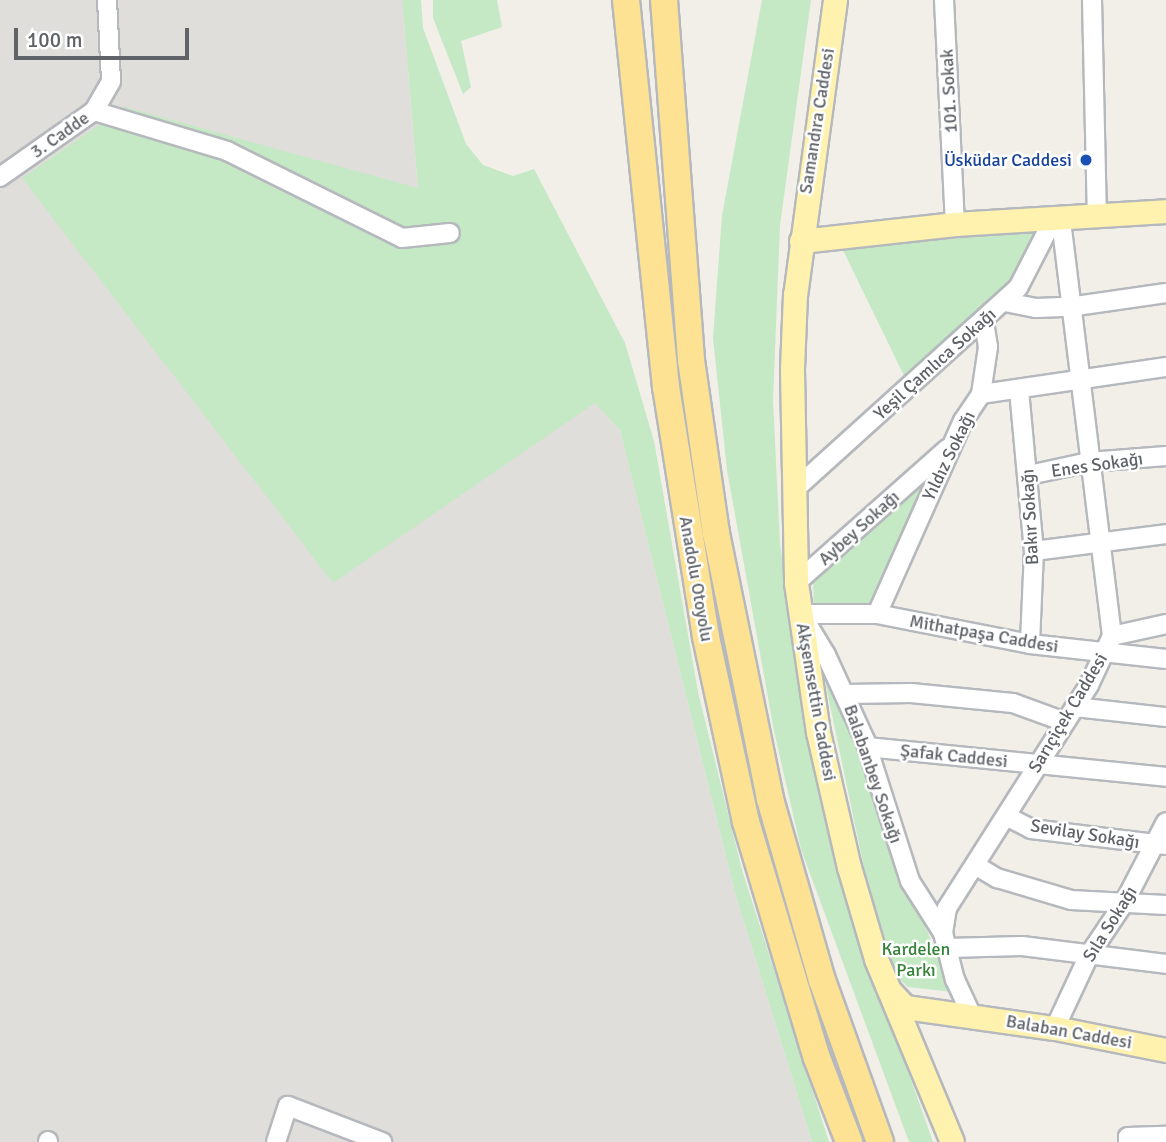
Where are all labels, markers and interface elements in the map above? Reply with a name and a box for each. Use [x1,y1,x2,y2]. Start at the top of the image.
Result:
scale bar [18,14,192,58]
text: 100 m [27,27,82,53]
street label: Samandıra Caddesi [795,47,839,195]
street label: 101. Sokak [936,48,962,134]
street label: 3. Cadde [27,107,93,163]
place label: Üsküdar Caddesi [944,149,1072,171]
marker: Üsküdar Caddesi [1078,152,1094,168]
street label: Yeşil Çamlıca Sokağı [870,304,1000,424]
street label: Yıldız Sokağı [918,408,980,504]
street label: Enes Sokağı [1050,448,1144,482]
street label: Bakır Sokağı [1017,468,1043,566]
street label: Aybey Sokağı [814,486,904,570]
street label: Anadolu Otoyolu [674,514,718,644]
street label: Mithatpaşa Caddesi [908,610,1060,658]
street label: Akşemsettin Caddesi [791,621,841,783]
street label: Sarıçiçek Caddesi [1024,649,1112,777]
street label: Balabanbey Sokağı [839,702,907,846]
street label: Şafak Caddesi [899,740,1009,772]
street label: Sevilay Sokağı [1029,815,1141,853]
street label: Sıla Sokağı [1078,882,1142,966]
park label: Kardelen Parkı [882,939,950,982]
street label: Balaban Caddesi [1004,1010,1134,1054]

